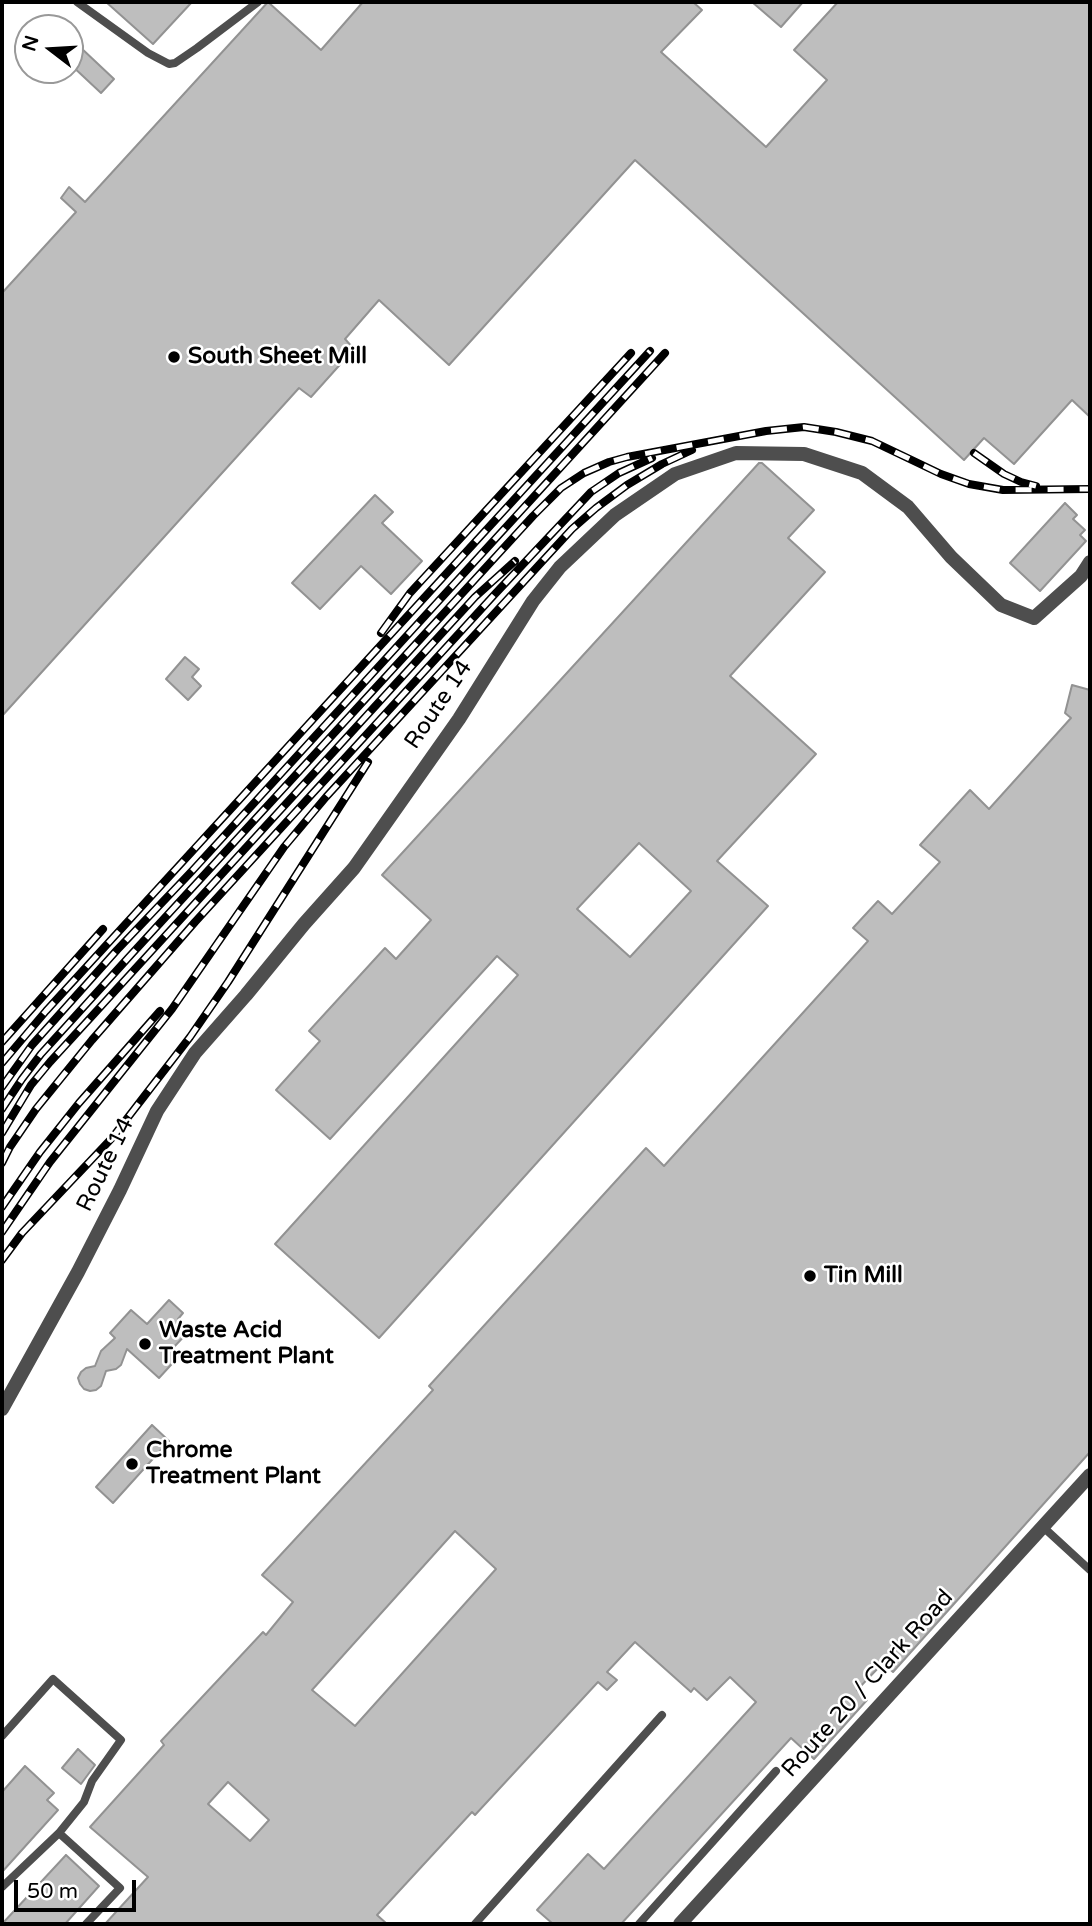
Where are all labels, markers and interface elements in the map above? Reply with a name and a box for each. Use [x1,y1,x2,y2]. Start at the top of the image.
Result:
north arrow [14,14,84,84]
text: N [18,33,44,54]
place label: South Sheet Mill [188,343,367,371]
marker: South Sheet Mill [166,349,182,365]
street label: Route 14 [399,655,479,755]
street label: Route 14 [71,1114,141,1216]
place label: Tin Mill [824,1262,903,1290]
marker: Tin Mill [802,1268,818,1284]
place label: Waste Acid Treatment Plant [159,1317,334,1371]
marker: Waste Acid Treatment Plant [137,1336,153,1352]
place label: Chrome Treatment Plant [146,1437,321,1491]
marker: Chrome Treatment Plant [124,1456,140,1472]
street label: Route 20 / Clark Road [777,1585,959,1783]
scale bar [18,1867,140,1911]
text: 50 m [27,1879,78,1904]

